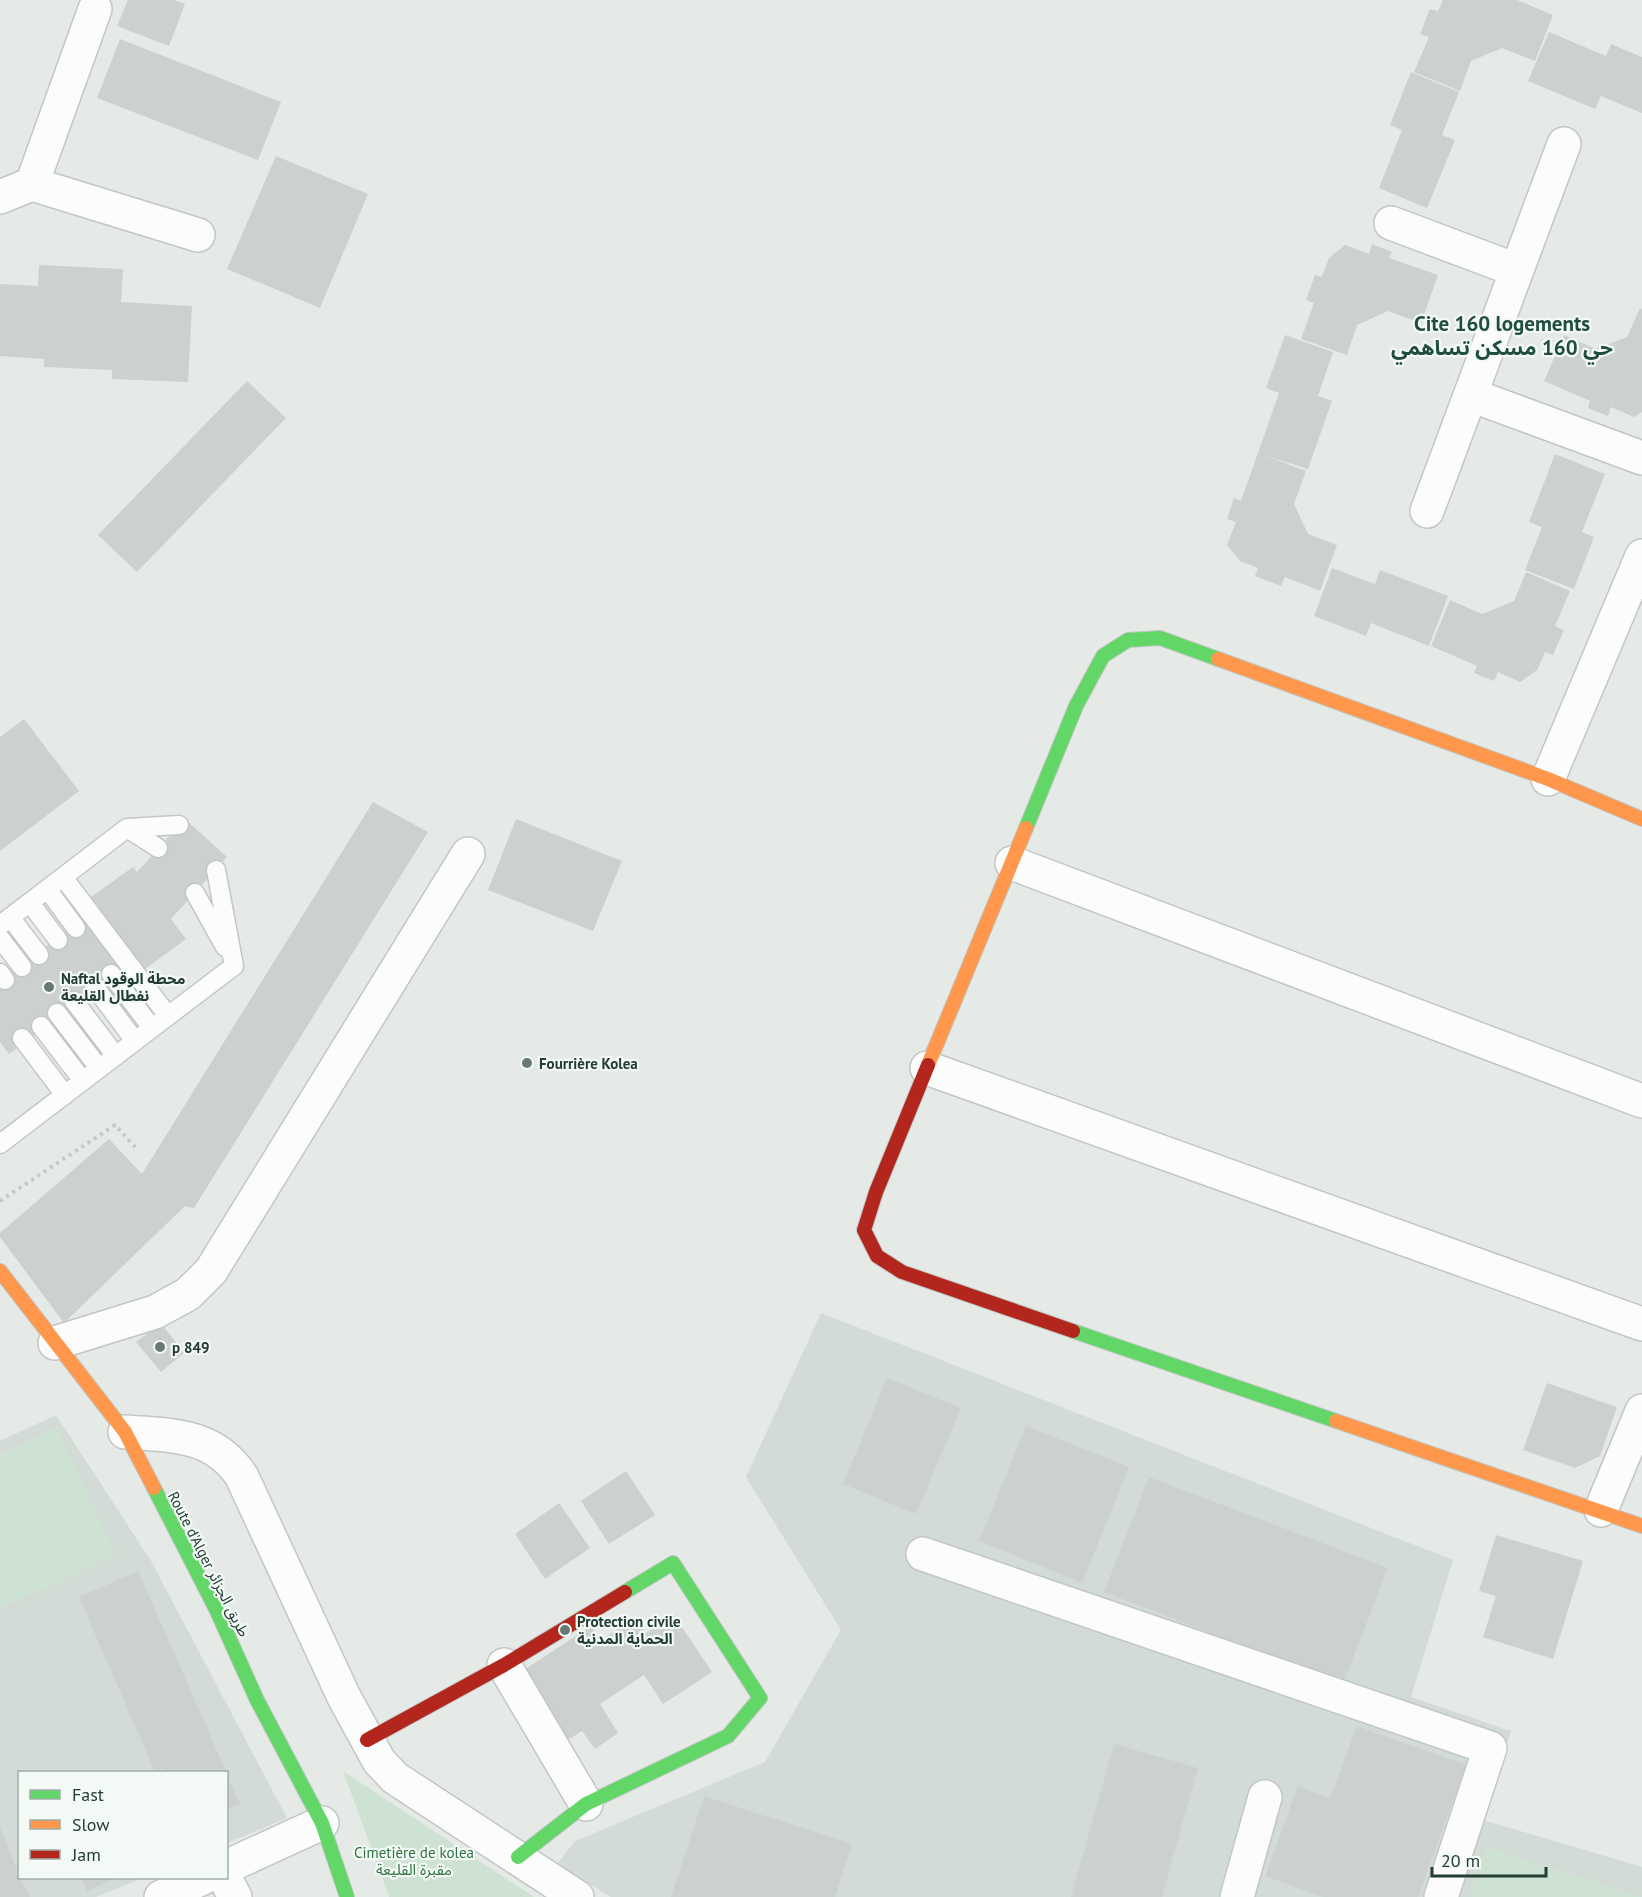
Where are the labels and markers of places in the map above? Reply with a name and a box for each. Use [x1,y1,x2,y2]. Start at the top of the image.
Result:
place label: Naftal محطة الوقود نفطال القليعة [61,969,186,1005]
marker: Naftal محطة الوقود نفطال القليعة [42,980,56,994]
place label: Fourrière Kolea [539,1054,638,1073]
marker: Fourrière Kolea [520,1056,534,1070]
place label: p 849 [172,1338,209,1357]
marker: p 849 [153,1340,167,1354]
place label: Protection civile الحماية المدنية [577,1612,681,1648]
marker: Protection civile الحماية المدنية [558,1623,572,1637]

